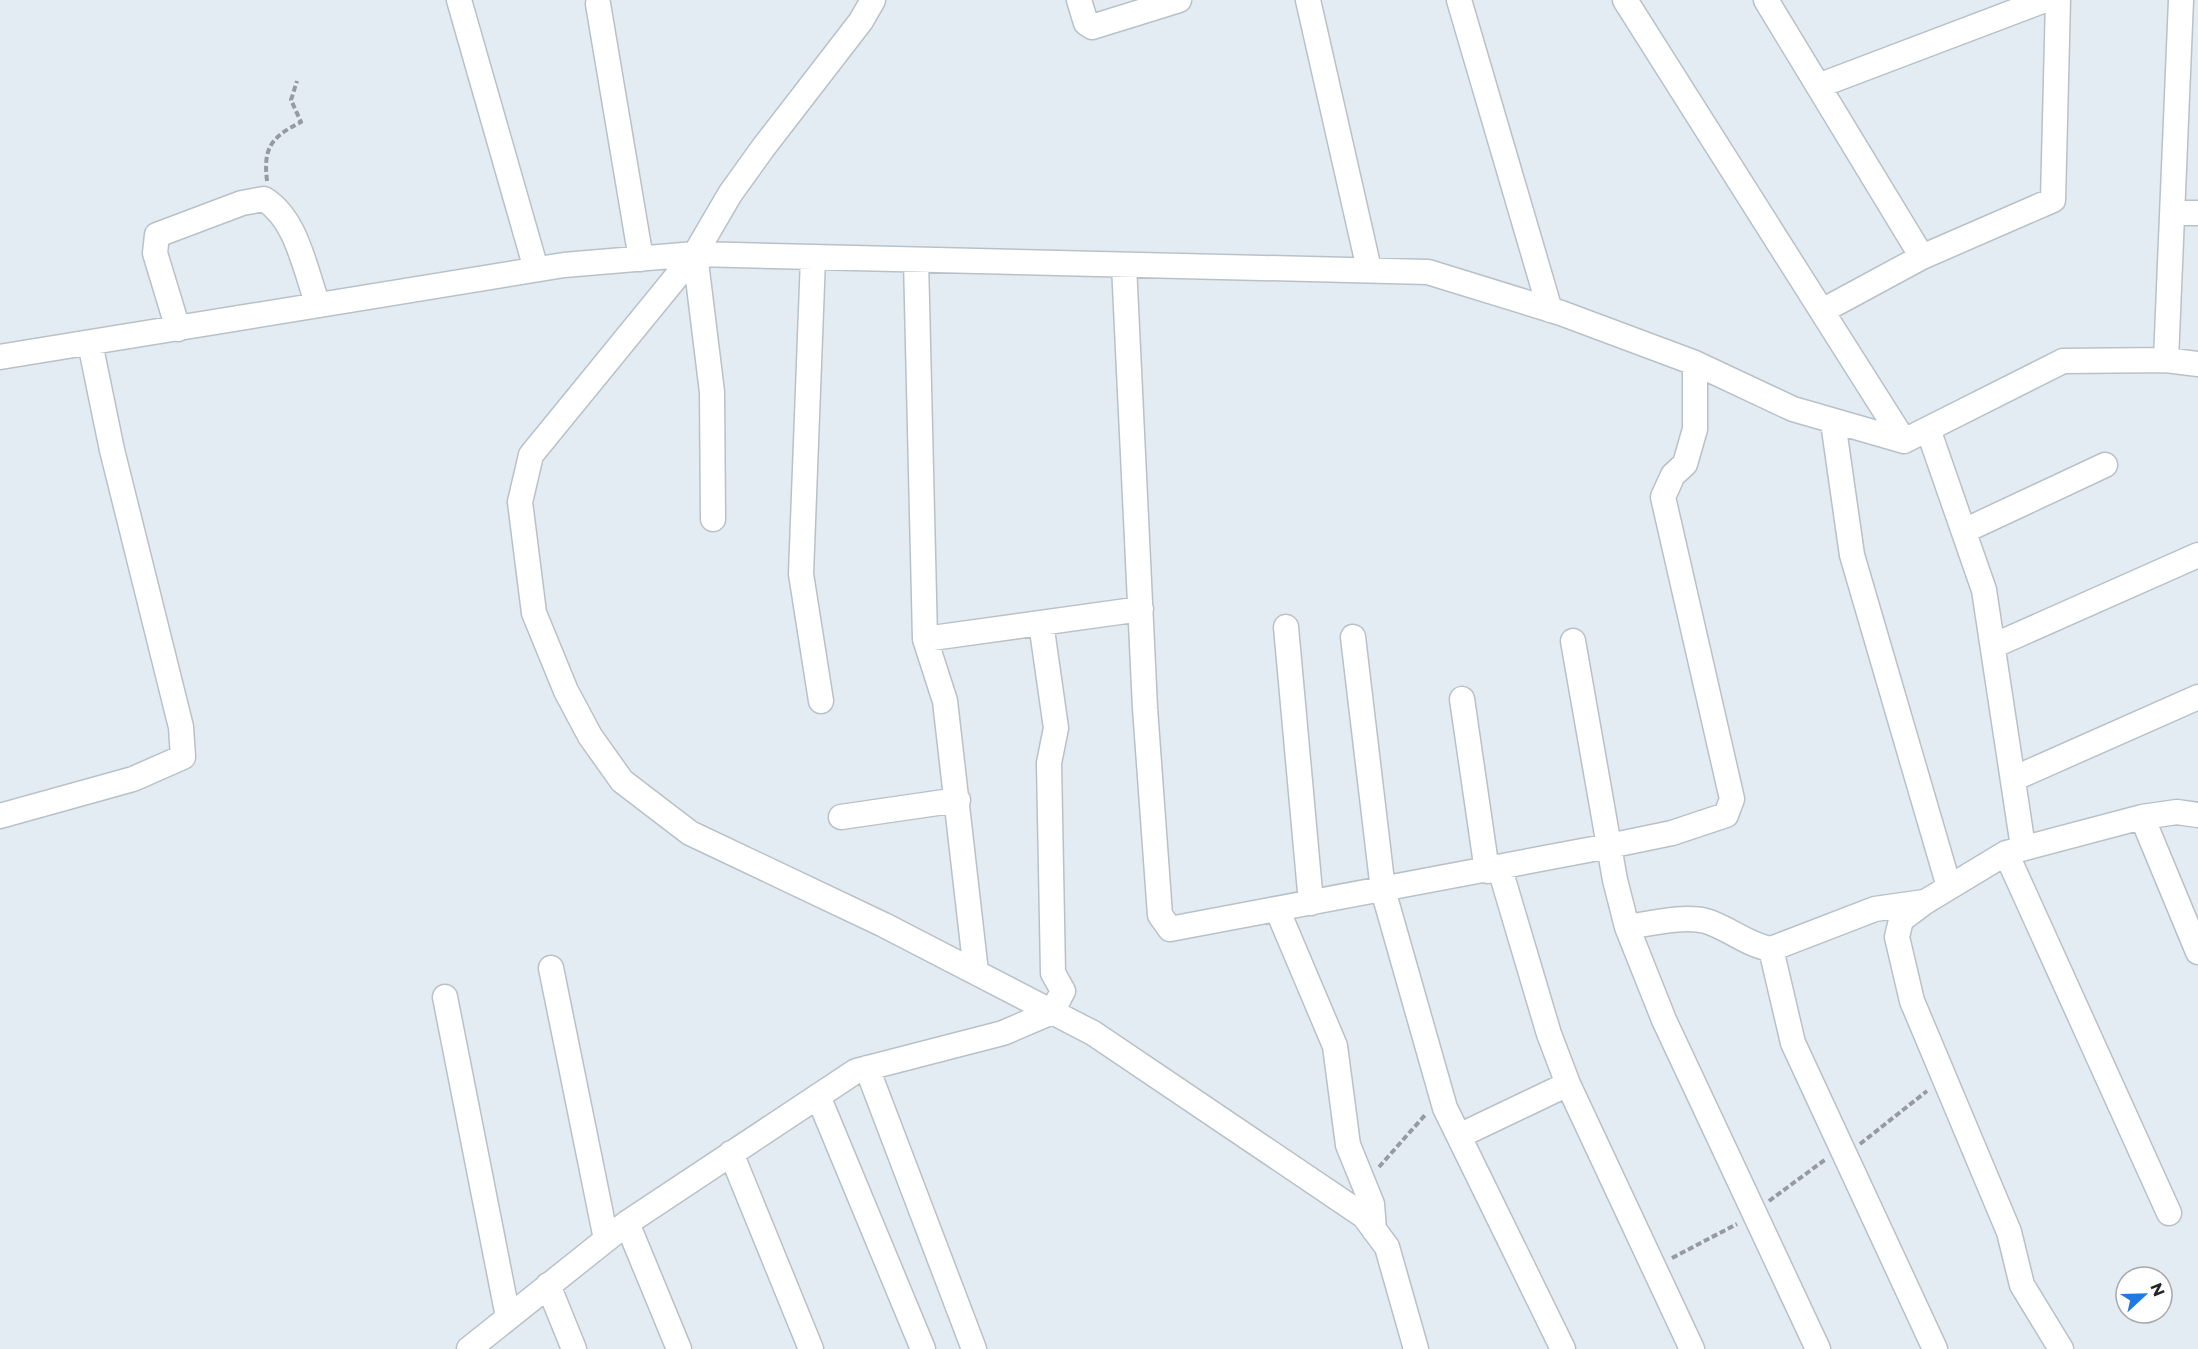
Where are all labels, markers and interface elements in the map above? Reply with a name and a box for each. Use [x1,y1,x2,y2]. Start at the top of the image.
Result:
north arrow [2114,1265,2174,1325]
text: N [2146,1280,2169,1299]

